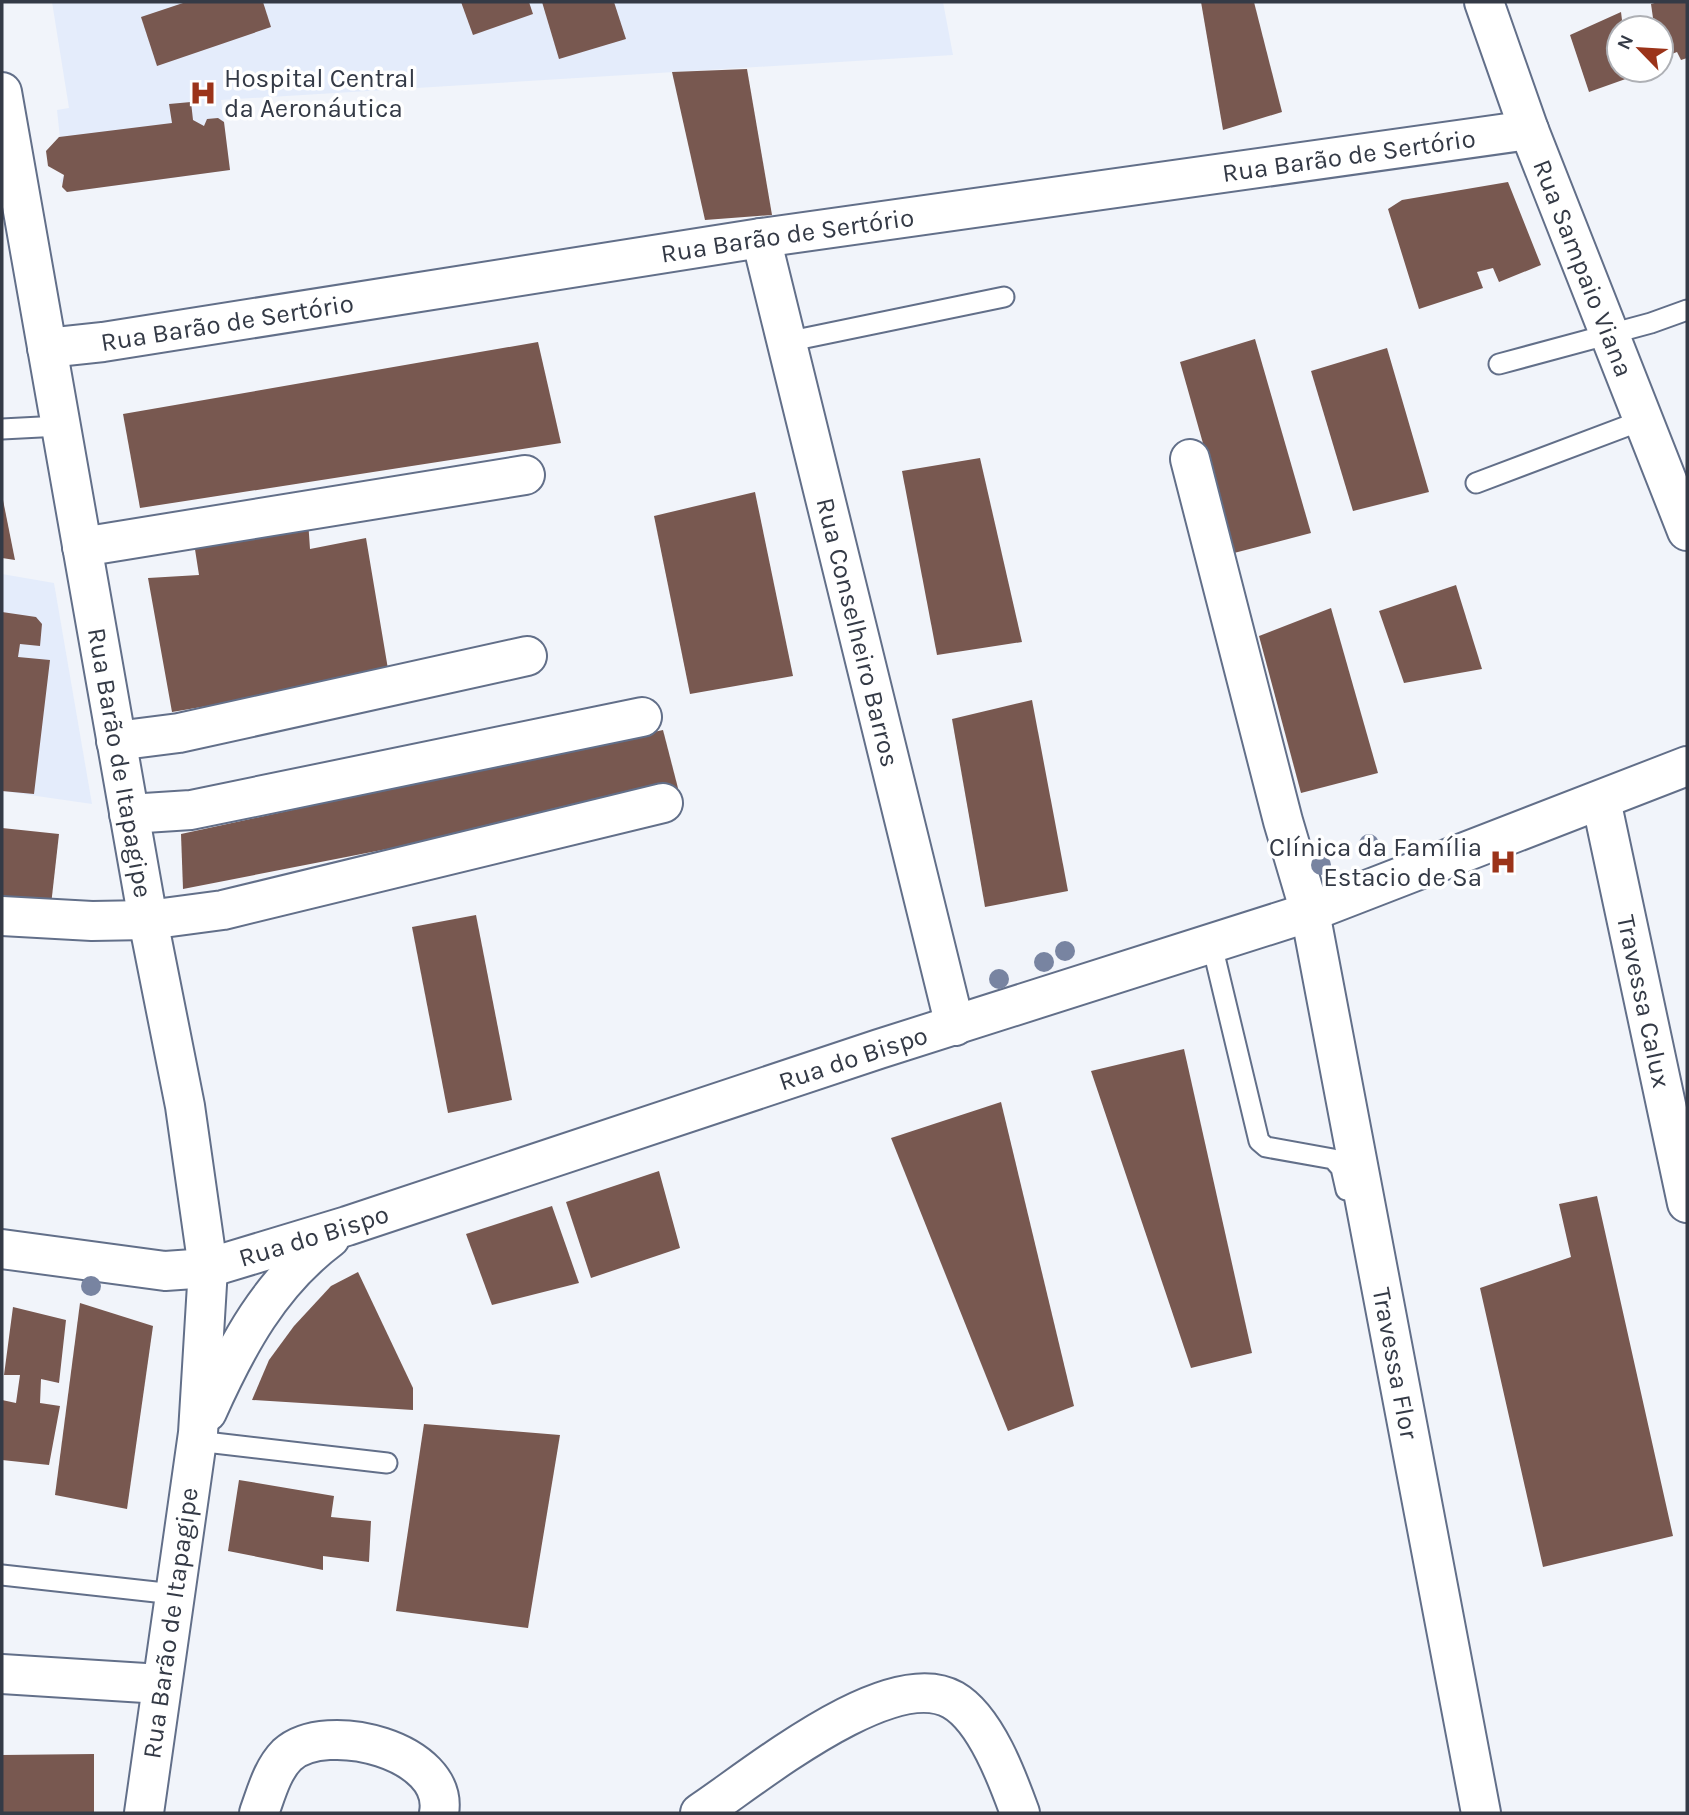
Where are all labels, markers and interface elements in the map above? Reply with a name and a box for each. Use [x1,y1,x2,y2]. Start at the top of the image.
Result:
north arrow [1605,14,1675,84]
text: N [1613,31,1638,53]
place label: Hospital Central da Aeronáutica [224,63,416,124]
hospital icon: Hospital Central da Aeronáutica [188,78,218,108]
street label: Rua Barão de Sertório [1220,123,1478,189]
street label: Rua Sampaio Viana [1526,155,1640,381]
street label: Rua Barão de Sertório [659,202,916,270]
street label: Rua Barão de Sertório [99,288,356,358]
street label: Rua Conselheiro Barros [810,495,906,770]
street label: Rua Barão de Itapagipe [81,625,159,900]
place label: Clínica da Família Estacio de Sa [1269,832,1482,893]
hospital icon: Clínica da Família Estacio de Sa [1488,847,1518,877]
street label: Travessa Calux [1610,912,1677,1091]
street label: Rua do Bispo [775,1020,932,1097]
street label: Rua do Bispo [235,1198,393,1274]
street label: Travessa Flor [1366,1285,1425,1442]
street label: Rua Barão de Itapagipe [136,1485,205,1761]

